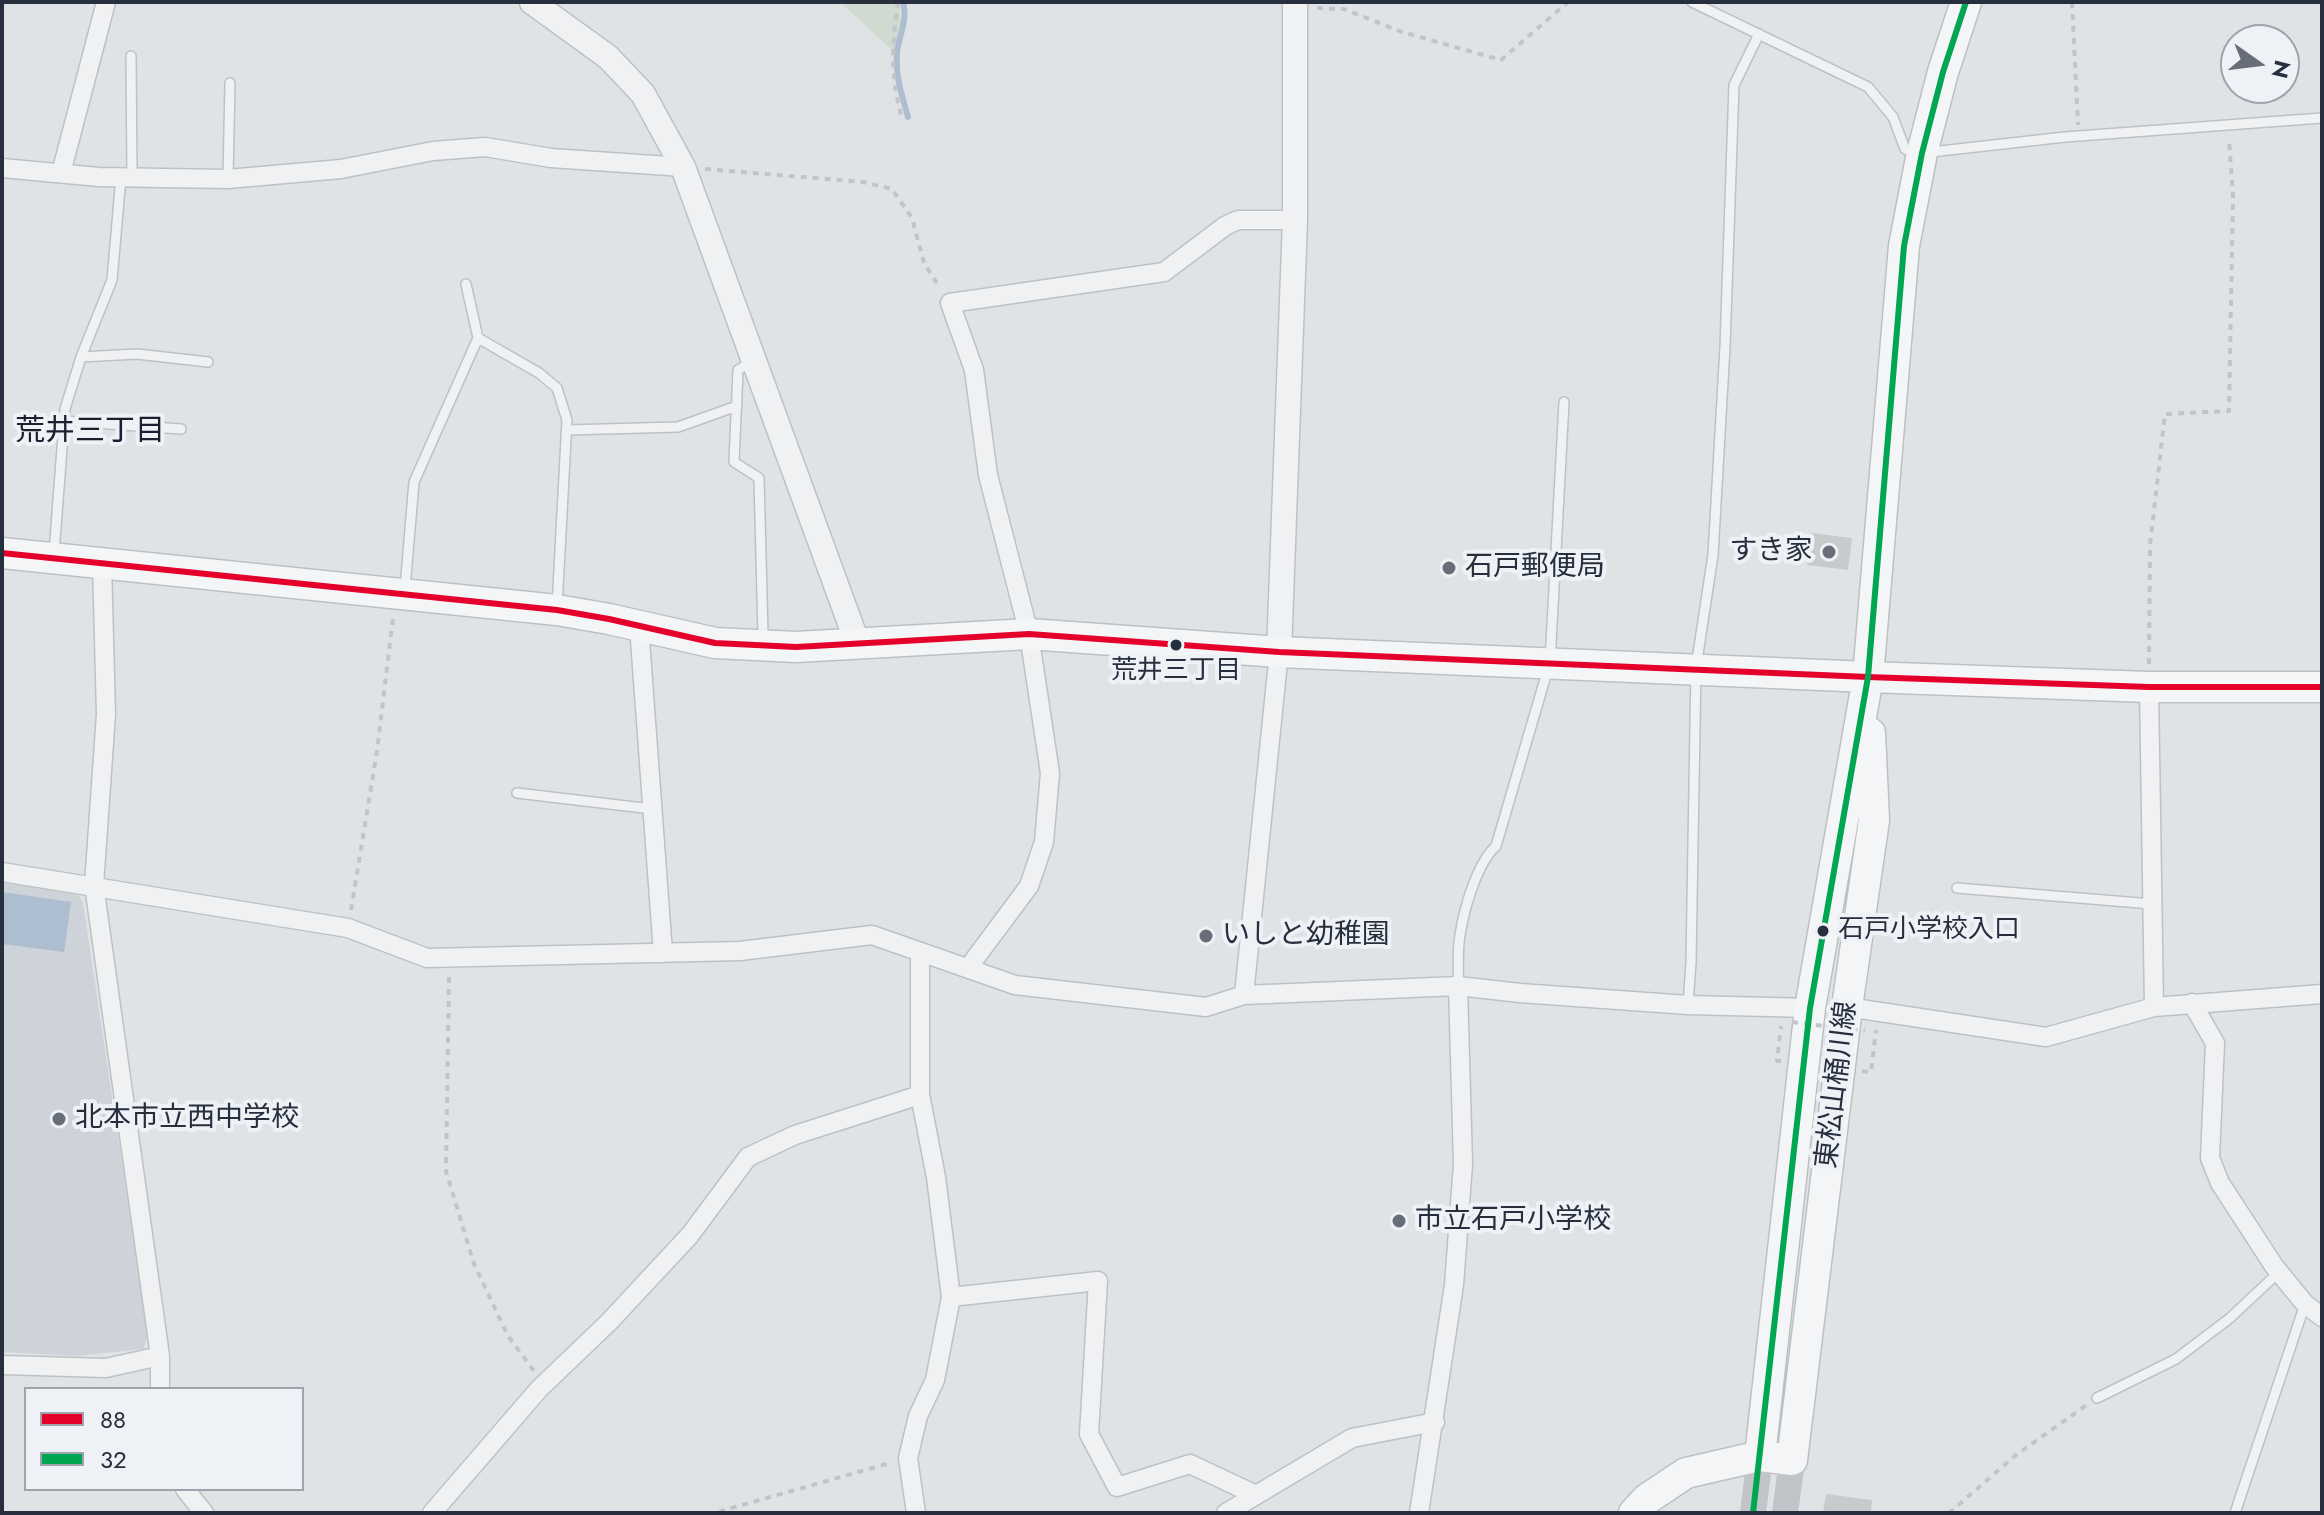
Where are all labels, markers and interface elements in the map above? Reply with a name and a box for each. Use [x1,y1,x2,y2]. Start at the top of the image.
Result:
north arrow [2220,24,2300,104]
text: N [2264,57,2299,82]
district label: 荒井三丁目 [15,415,165,451]
place label: すき家 [1729,535,1813,569]
marker: すき家 [1820,543,1838,561]
place label: 石戸郵便局 [1465,551,1605,585]
marker: 石戸郵便局 [1440,559,1458,577]
marker: 荒井三丁目 [1168,637,1184,653]
place label: 荒井三丁目 [1111,656,1241,688]
place label: 石戸小学校入口 [1838,915,2020,947]
place label: いしと幼稚園 [1222,919,1390,953]
marker: 石戸小学校入口 [1815,923,1831,939]
marker: いしと幼稚園 [1197,927,1215,945]
street label: 東松山桶川線 [1811,1000,1865,1170]
place label: 北本市立西中学校 [75,1102,299,1136]
marker: 北本市立西中学校 [50,1110,68,1128]
place label: 市立石戸小学校 [1415,1204,1611,1238]
marker: 市立石戸小学校 [1390,1212,1408,1230]
legend [24,1387,304,1491]
text: 88 [100,1402,126,1437]
text: 32 [100,1442,127,1477]

